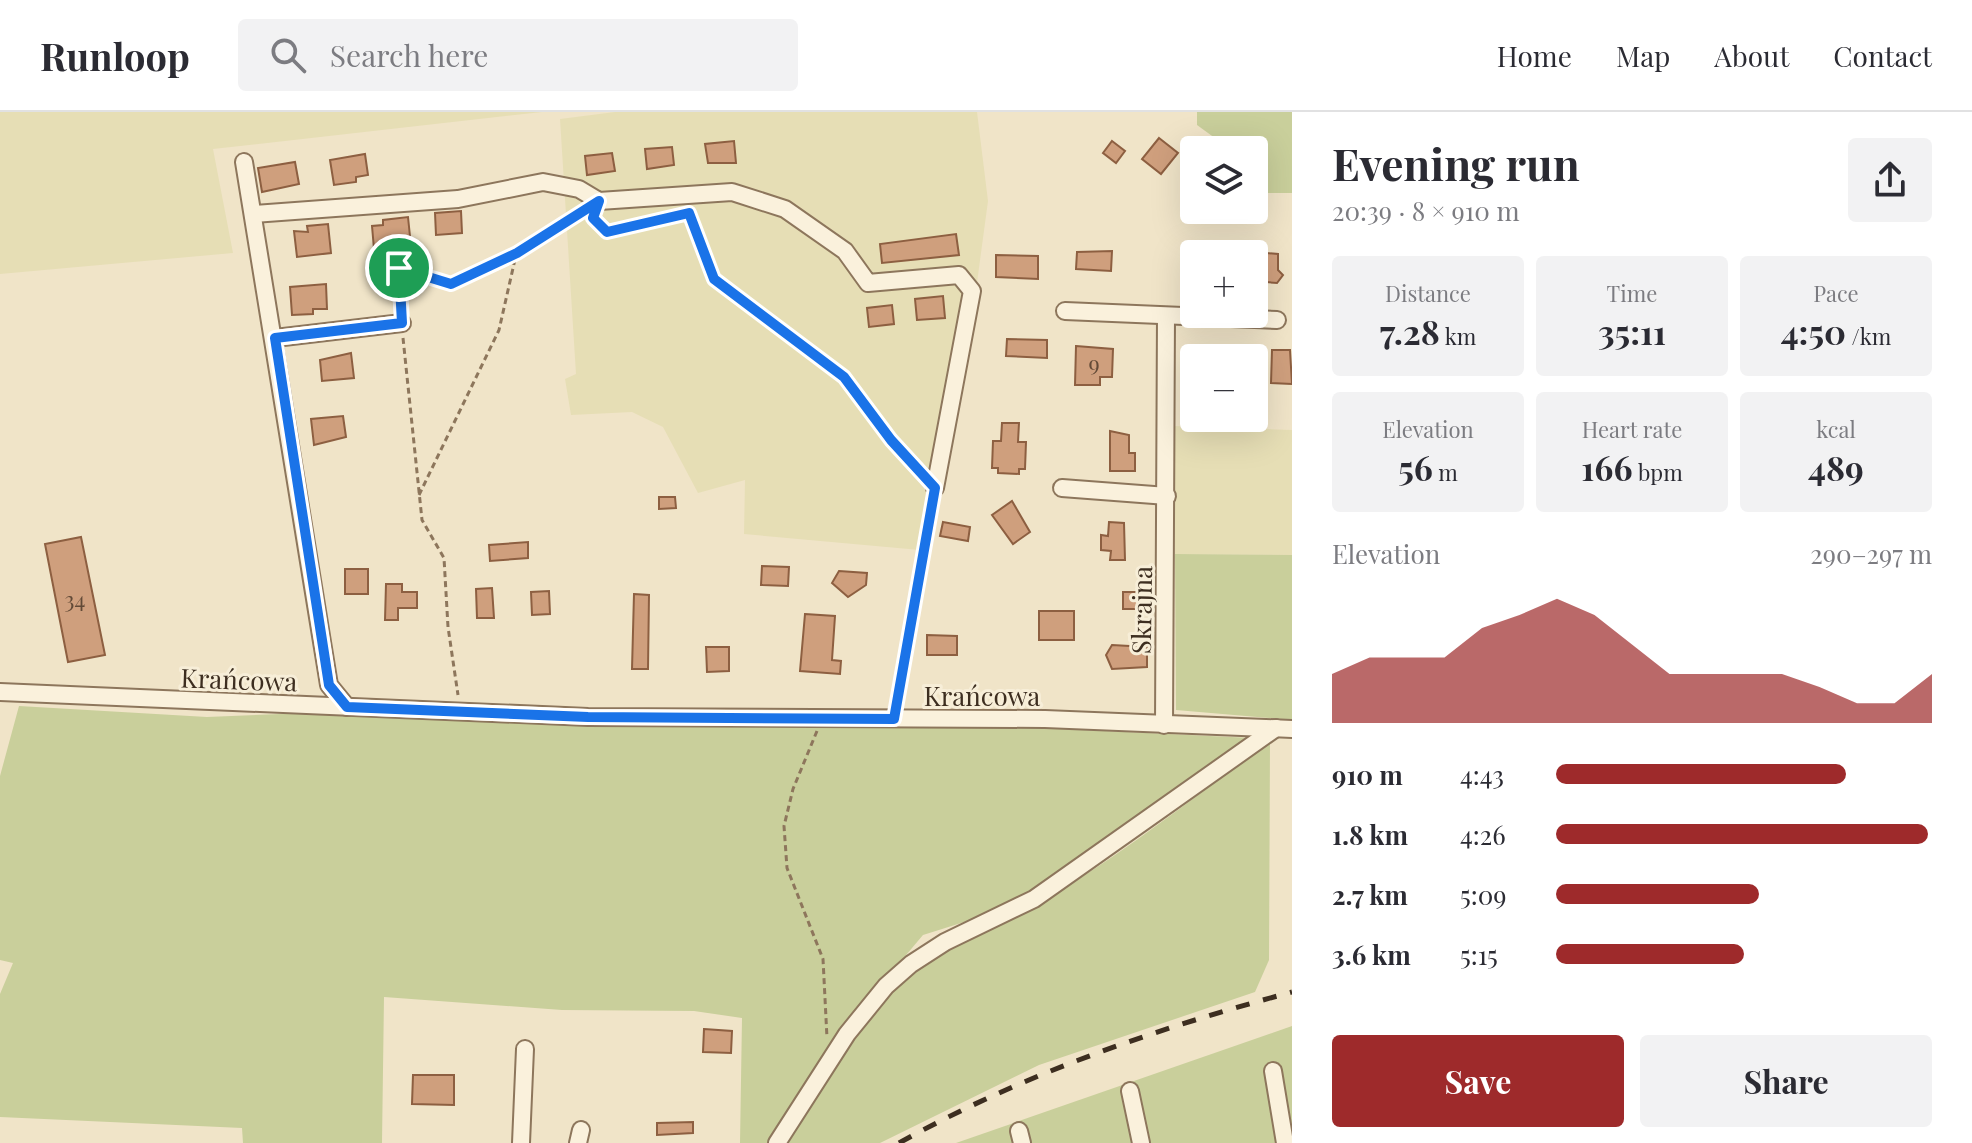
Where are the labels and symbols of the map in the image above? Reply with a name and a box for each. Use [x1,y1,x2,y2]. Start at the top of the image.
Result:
pin [365,234,433,302]
house number: 9 [1088,348,1100,378]
street label: Skrajna [1123,566,1159,654]
house number: 34 [65,584,86,614]
street label: Krańcowa [180,659,298,699]
street label: Krańcowa [924,678,1040,713]

